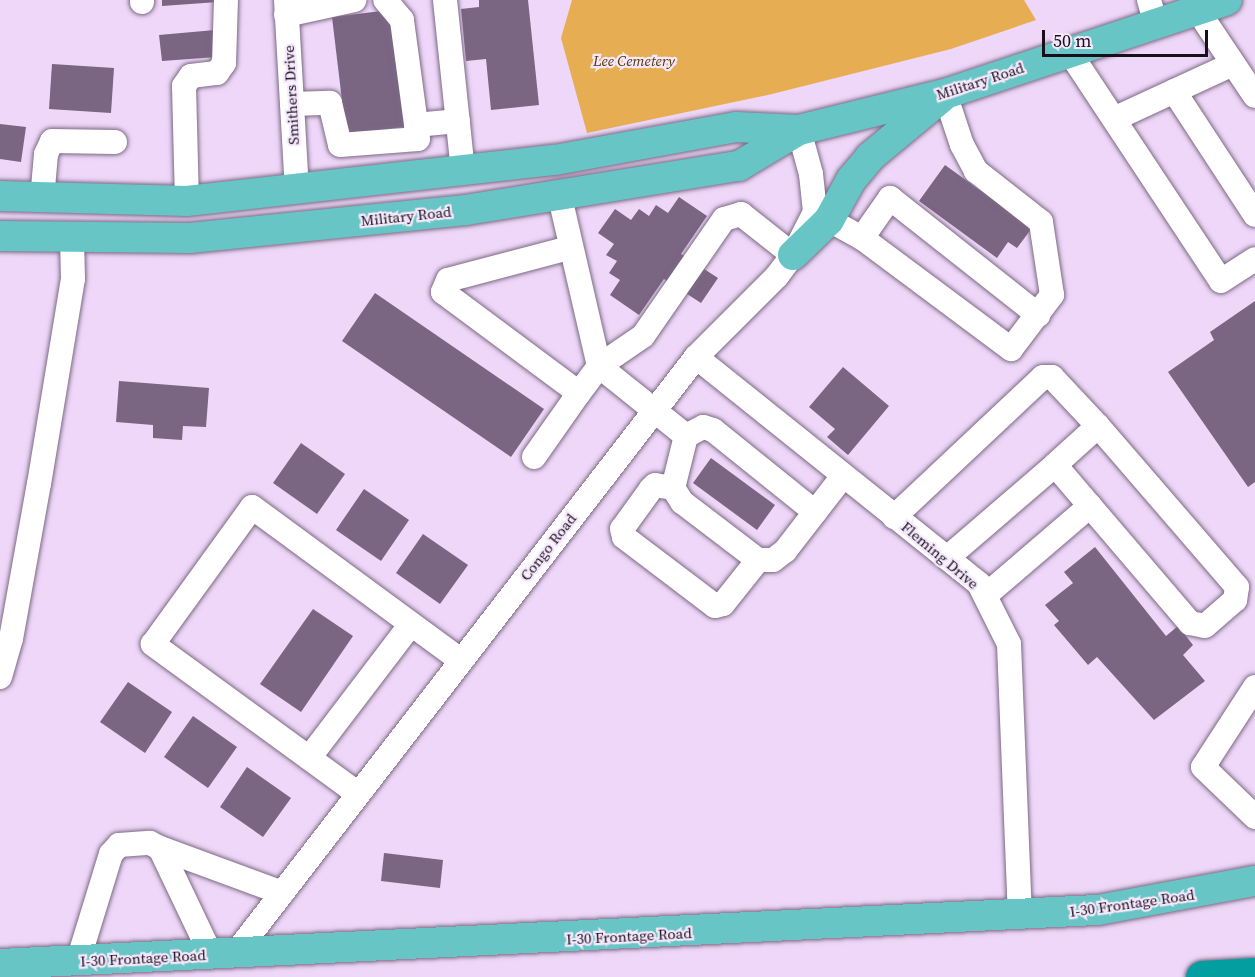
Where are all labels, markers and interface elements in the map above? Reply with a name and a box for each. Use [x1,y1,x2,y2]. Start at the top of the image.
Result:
scale bar [1045,18,1212,56]
text: 50 m [1053,28,1091,53]
street label: Smithers Drive [279,45,303,145]
park label: Lee Cemetery [593,52,675,70]
street label: Military Road [934,58,1026,104]
street label: Military Road [360,202,452,230]
street label: Congo Road [516,510,580,584]
street label: Fleming Drive [898,517,982,593]
street label: I-30 Frontage Road [1069,885,1195,921]
street label: I-30 Frontage Road [566,924,692,948]
street label: I-30 Frontage Road [80,946,206,970]

